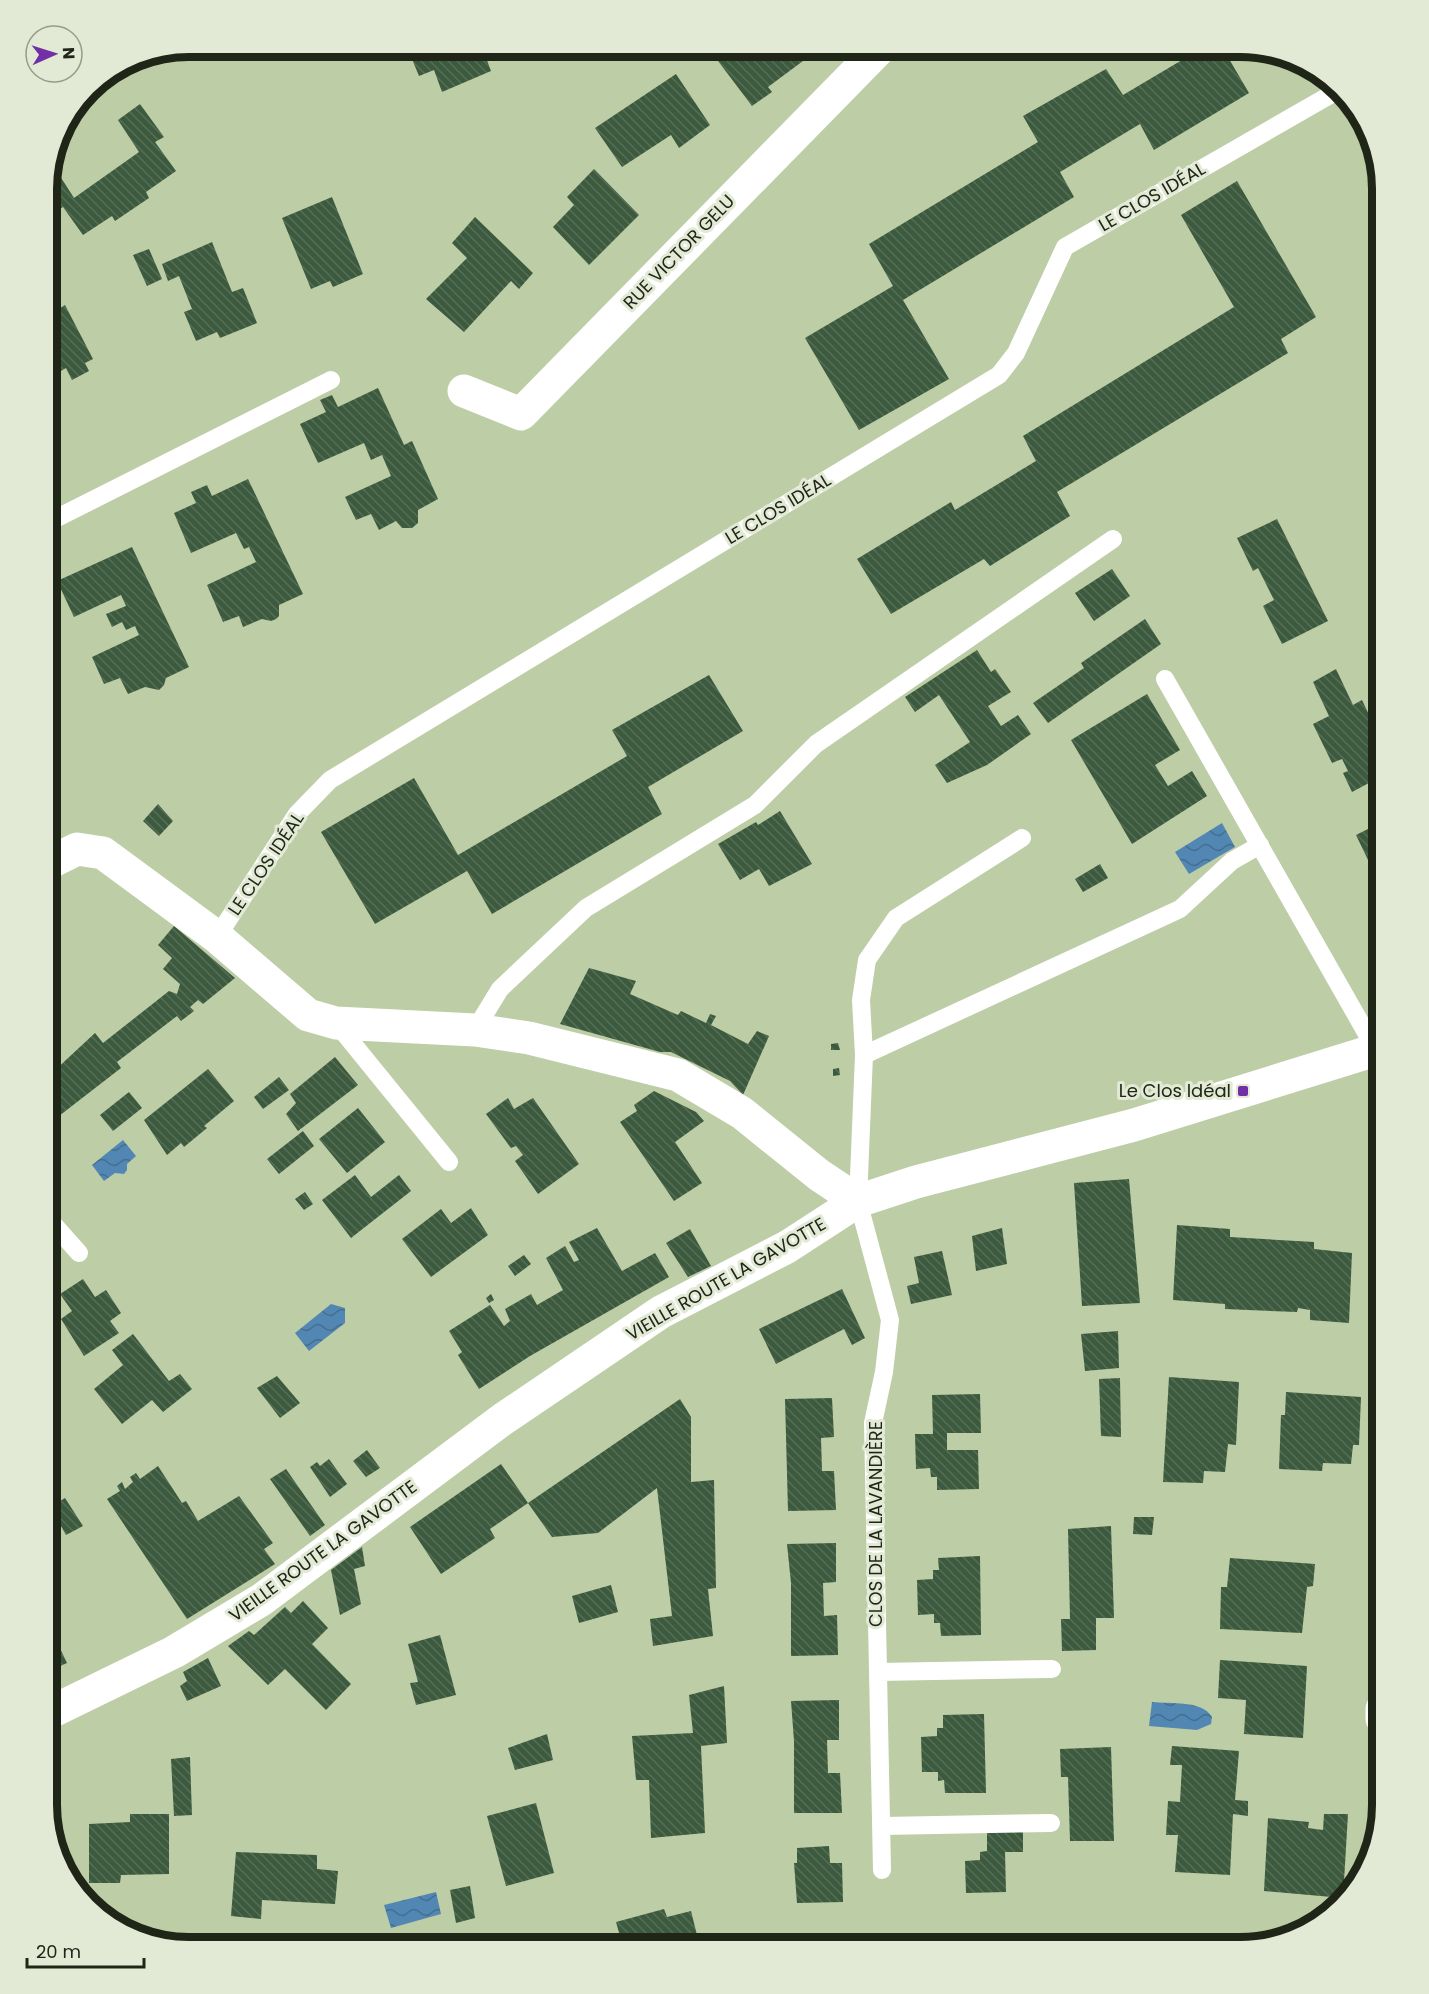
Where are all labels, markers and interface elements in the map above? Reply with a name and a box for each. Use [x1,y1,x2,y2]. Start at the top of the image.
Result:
north arrow [24,24,84,84]
text: N [57,47,80,60]
street label: LE CLOS IDÉAL [1094,156,1210,237]
street label: RUE VICTOR GELU [617,189,740,314]
street label: LE CLOS IDÉAL [720,467,836,550]
street label: LE CLOS IDÉAL [222,807,309,920]
place label: Le Clos Idéal [1119,1078,1231,1103]
marker: Le Clos Idéal [1236,1084,1250,1098]
street label: VIEILLE ROUTE LA GAVOTTE [621,1211,830,1346]
street label: CLOS DE LA LAVANDIÈRE [863,1421,888,1627]
street label: VIEILLE ROUTE LA GAVOTTE [224,1474,422,1627]
scale bar [27,1931,144,1969]
text: 20 m [36,1939,81,1964]

